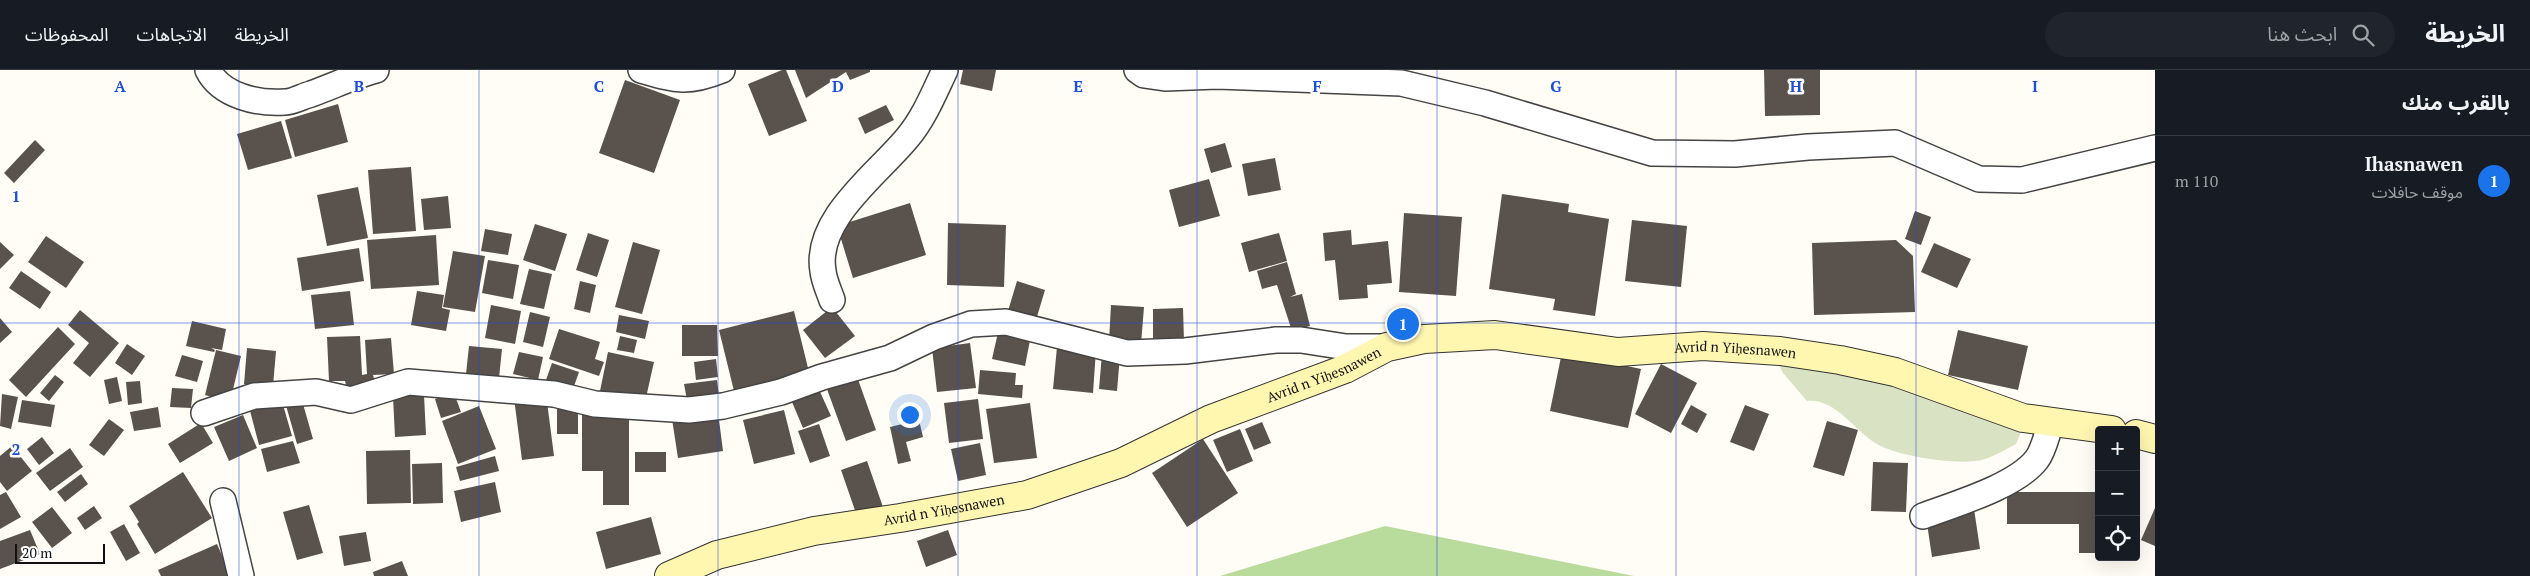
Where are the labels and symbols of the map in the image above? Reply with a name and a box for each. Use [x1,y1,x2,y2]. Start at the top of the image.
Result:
text: A [114,75,126,97]
text: B [354,75,364,97]
text: C [594,75,604,97]
text: D [832,75,844,97]
text: E [1073,75,1083,97]
text: F [1312,75,1322,97]
text: G [1550,75,1562,97]
text: H [1790,75,1802,97]
text: I [2032,75,2038,97]
text: 1 [11,185,21,207]
pin: 1 [1387,305,1419,343]
street label: Avrid n Yiḥesnawen [1674,336,1798,362]
street label: Avrid n Yiḥesnawen [1264,342,1385,406]
your location [897,402,923,428]
text: 2 [11,438,21,460]
street label: Avrid n Yiḥesnawen [882,489,1006,529]
scale bar [15,541,105,564]

